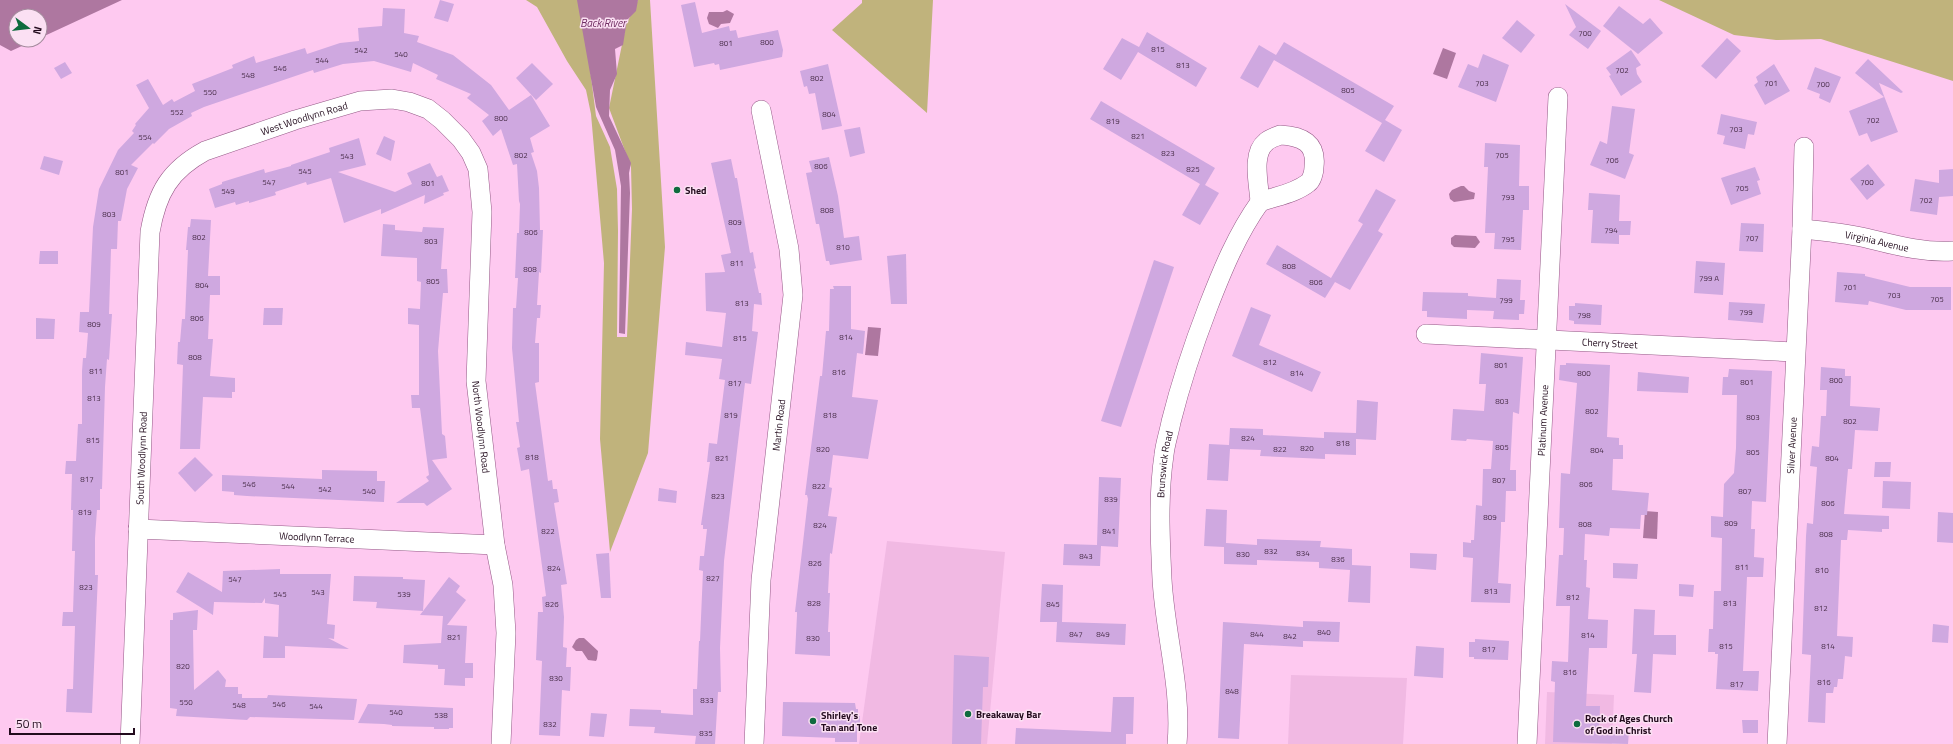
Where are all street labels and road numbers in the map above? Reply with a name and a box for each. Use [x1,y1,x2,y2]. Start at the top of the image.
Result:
street label: West Woodlynn Road [259,98,349,139]
street label: Virginia Avenue [1844,227,1910,256]
street label: Cherry Street [1582,335,1638,352]
street label: North Woodlynn Road [468,380,494,474]
street label: Platinum Avenue [1534,384,1552,457]
street label: Martin Road [769,399,789,452]
street label: South Woodlynn Road [132,411,151,505]
street label: Silver Avenue [1783,417,1801,474]
street label: Brunswick Road [1153,429,1177,498]
street label: Woodlynn Terrace [279,528,355,547]

